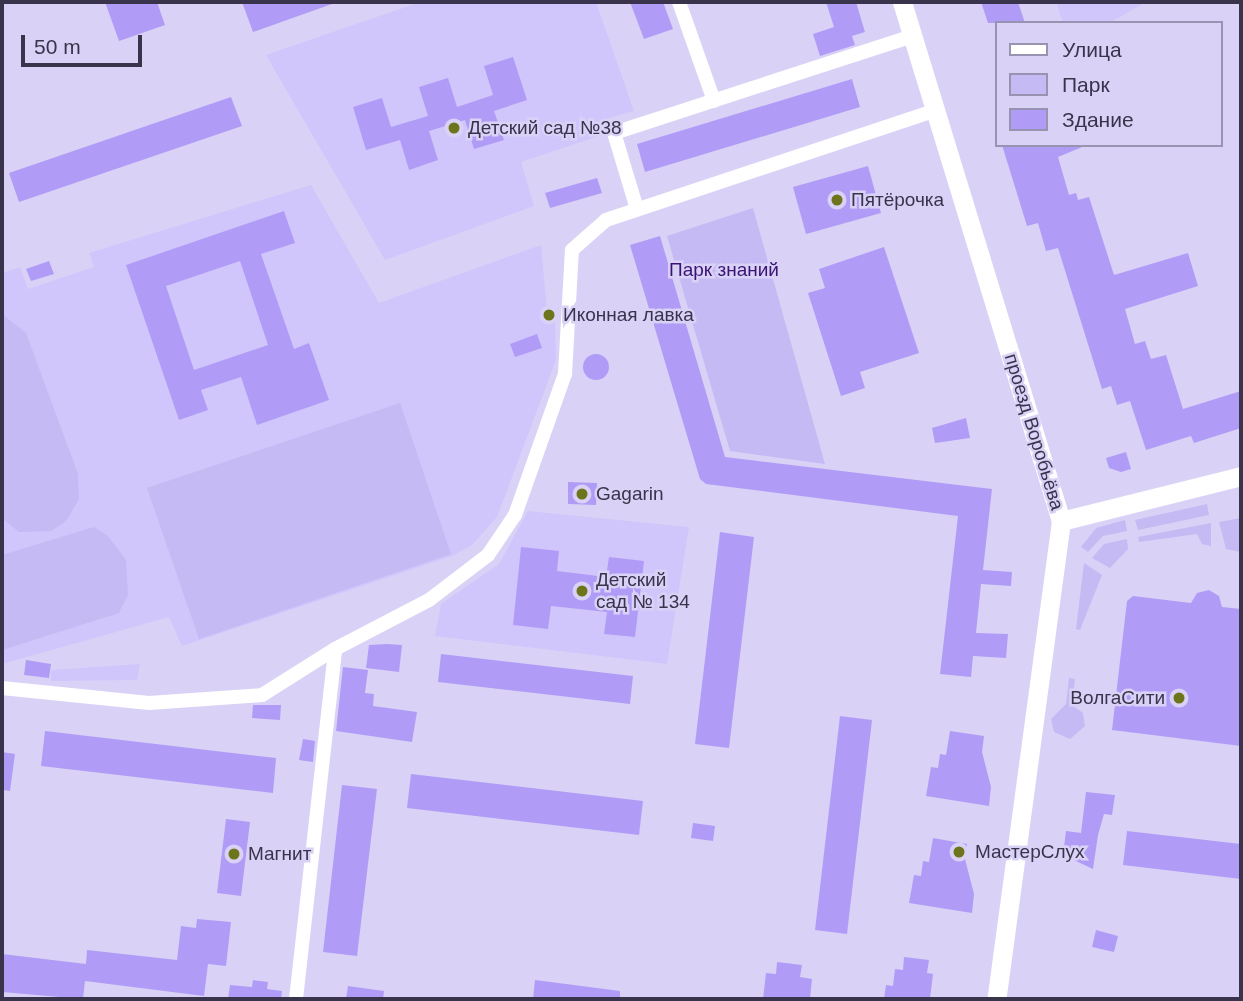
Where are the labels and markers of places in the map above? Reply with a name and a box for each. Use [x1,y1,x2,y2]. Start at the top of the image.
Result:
place label: Детский сад №38 [468,117,622,139]
marker: Детский сад №38 [446,120,462,136]
place label: Пятёрочка [851,189,944,211]
marker: Пятёрочка [829,192,845,208]
place label: Иконная лавка [563,304,694,326]
marker: Иконная лавка [541,307,557,323]
place label: Gagarin [596,483,664,505]
marker: Gagarin [574,486,590,502]
place label: Детский сад № 134 [596,569,690,613]
marker: Детский сад № 134 [574,583,590,599]
place label: ВолгаСити [1070,687,1165,709]
marker: ВолгаСити [1171,690,1187,706]
place label: МастерСлух [975,841,1085,863]
marker: МастерСлух [949,842,969,862]
place label: Магнит [248,843,311,865]
marker: Магнит [226,846,242,862]

